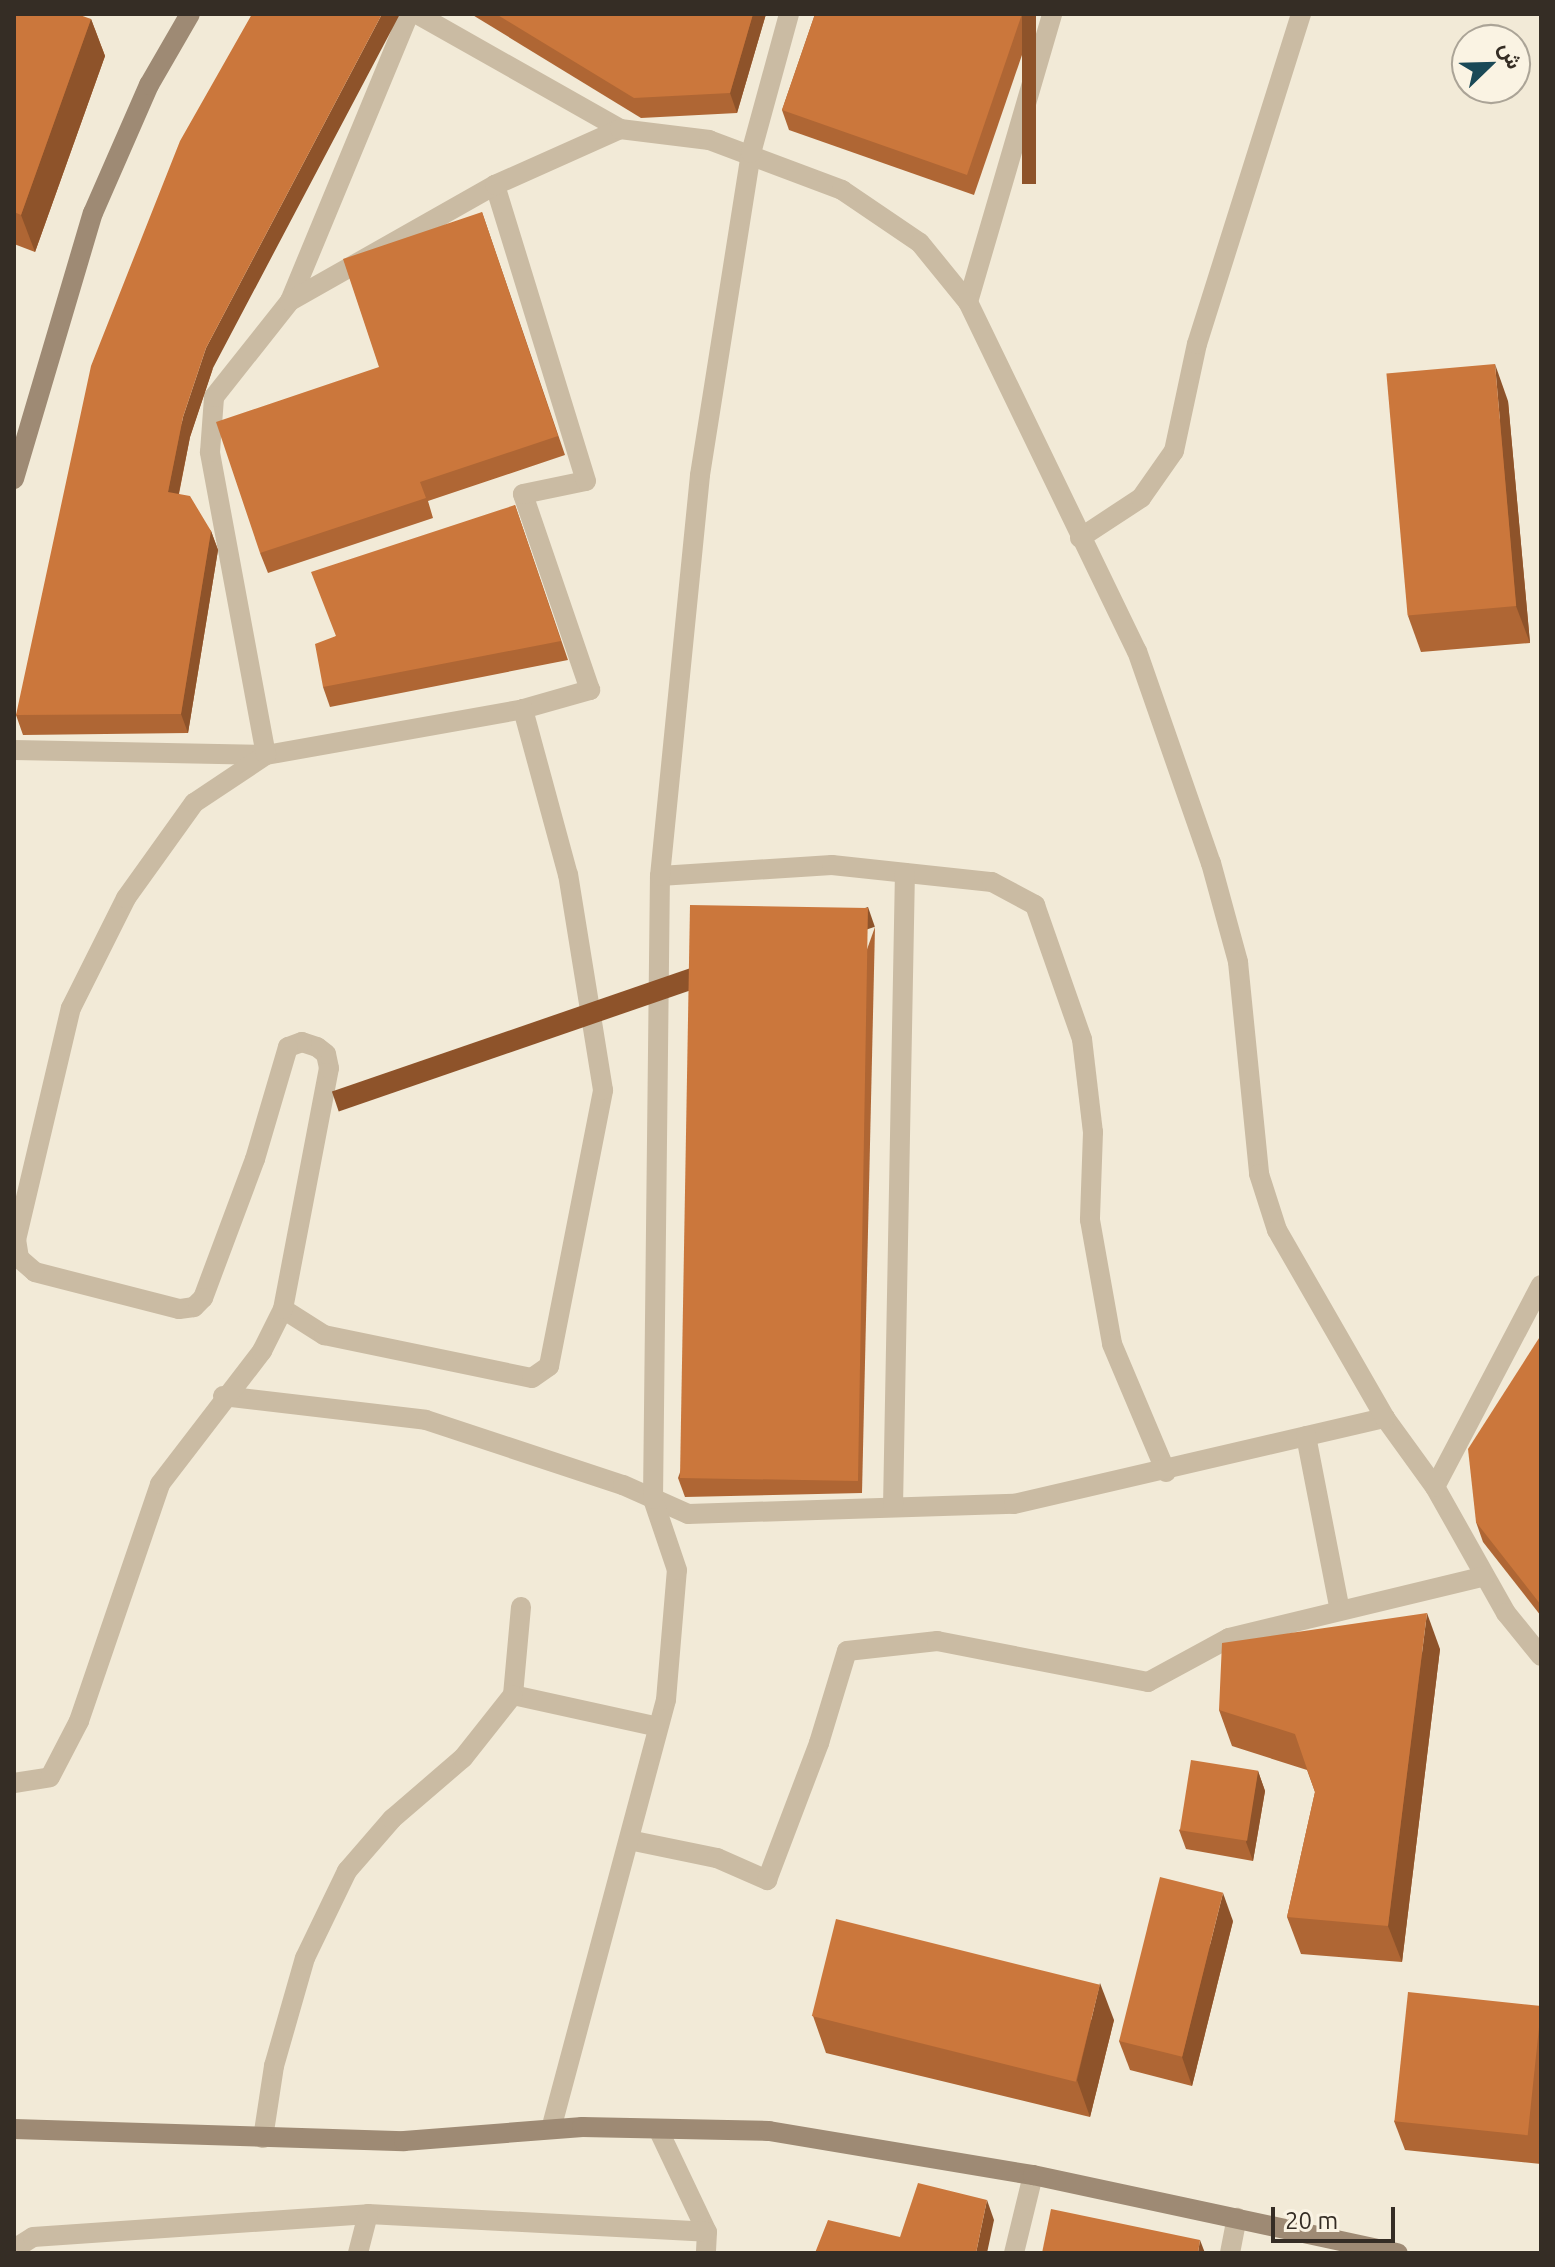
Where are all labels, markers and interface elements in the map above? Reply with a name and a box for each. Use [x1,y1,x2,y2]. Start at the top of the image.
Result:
north arrow [1451,24,1531,104]
text: ش [1495,38,1528,72]
scale bar [1275,2191,1399,2241]
text: 20 m [1285,2207,1338,2234]

